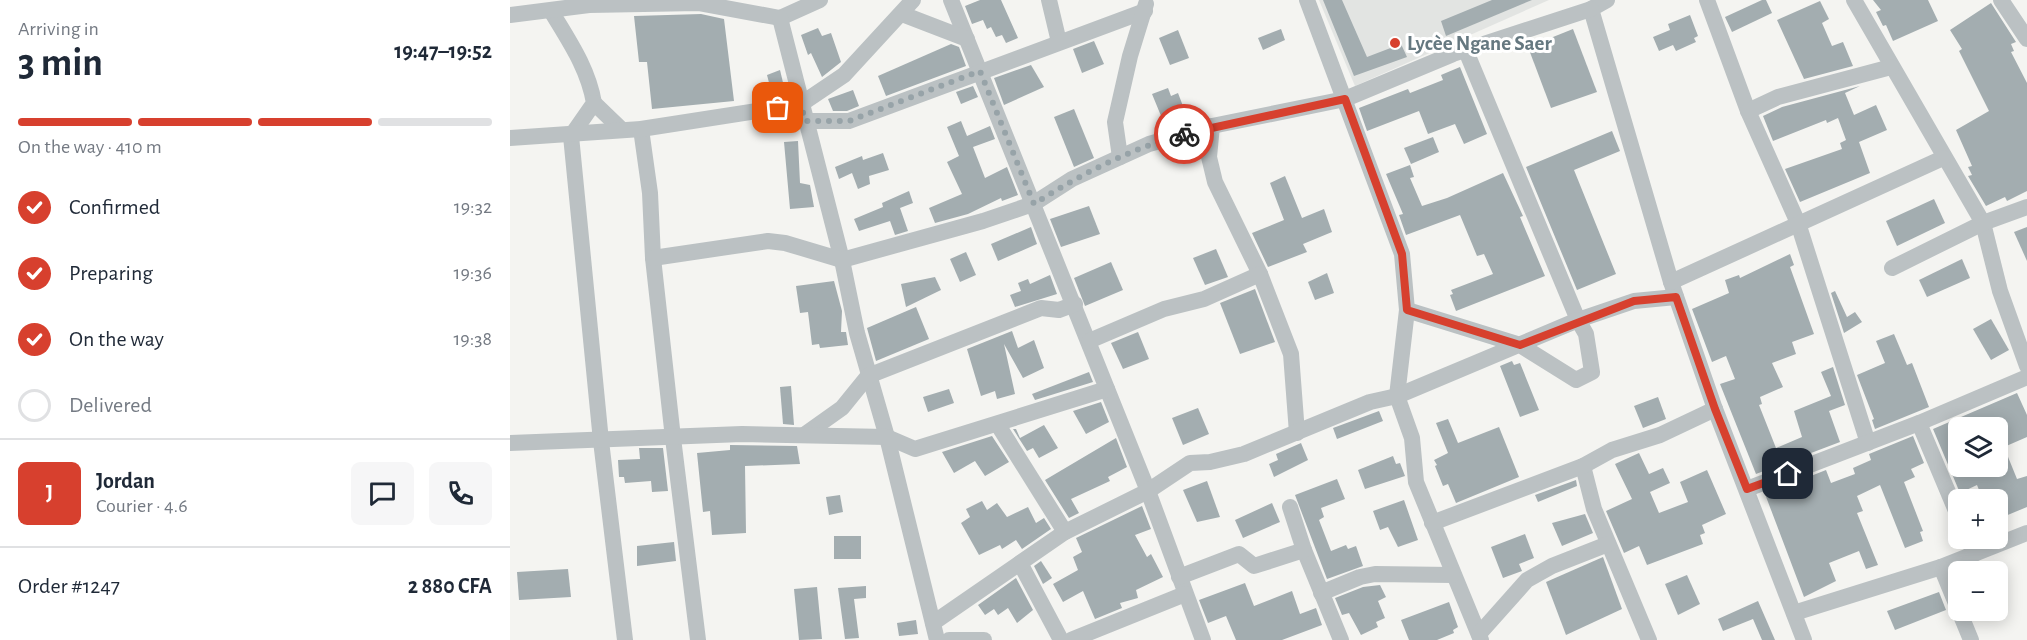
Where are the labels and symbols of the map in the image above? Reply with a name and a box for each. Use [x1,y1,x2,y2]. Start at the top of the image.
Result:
place label: Lycèe Ngane Saer [1407,33,1552,54]
marker: Lycèe Ngane Saer [1388,36,1402,50]
pin [752,82,803,133]
courier [1154,104,1214,164]
pin [1762,448,1813,499]

